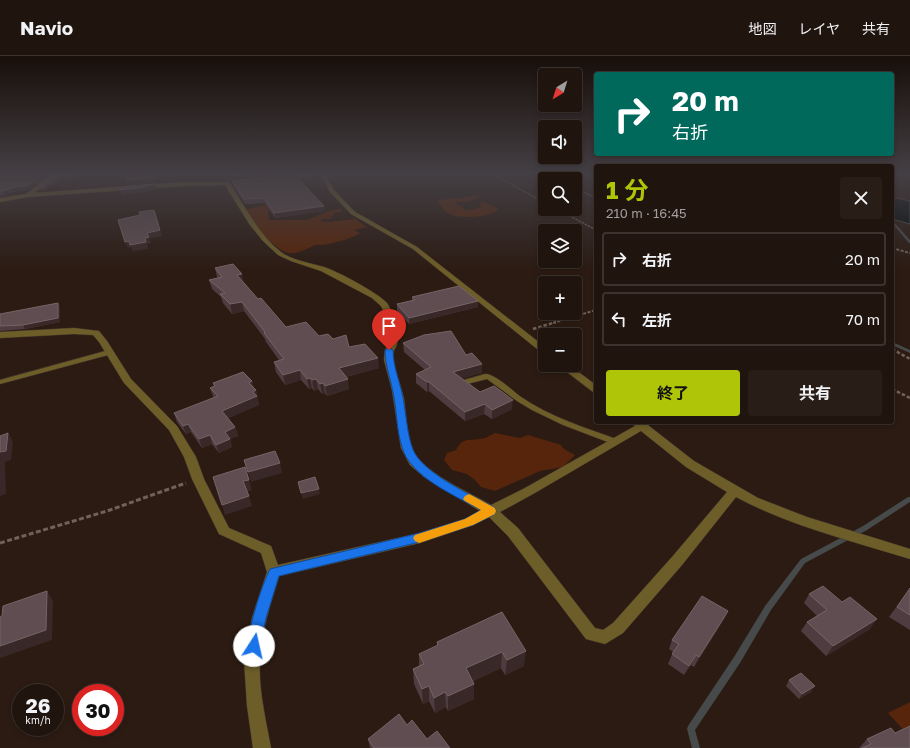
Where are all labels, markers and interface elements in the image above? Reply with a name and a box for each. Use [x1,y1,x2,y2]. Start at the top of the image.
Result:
text: Navio [20,16,73,39]
text: 地図 [748,20,776,37]
text: レイヤ [798,20,840,37]
text: 共有 [862,20,890,37]
north arrow [538,68,582,112]
map controls [538,68,582,372]
text: 20 m [672,84,739,117]
icon: right [606,88,658,140]
button: sound [538,120,582,164]
text: 右折 [672,121,708,143]
button: search [538,172,582,216]
text: 1 分 [606,175,648,204]
button: close [840,177,882,219]
text: 210 m · 16:45 [606,205,687,221]
button: layers [538,224,582,268]
icon: right [608,248,630,270]
text: 20 m [845,250,880,268]
text: 右折 [642,251,672,269]
button: + [538,276,582,320]
icon: left [608,308,630,330]
pin [372,309,406,350]
text: 70 m [846,310,880,328]
text: 左折 [642,311,672,329]
icon: arrive [378,315,400,337]
button: − [538,328,582,372]
button: 終了 [606,370,740,416]
button: 共有 [748,370,882,416]
position arrow [233,625,275,667]
speed limit sign: 30 [72,684,124,736]
text: 26 [26,693,50,717]
text: km/h [25,714,51,726]

